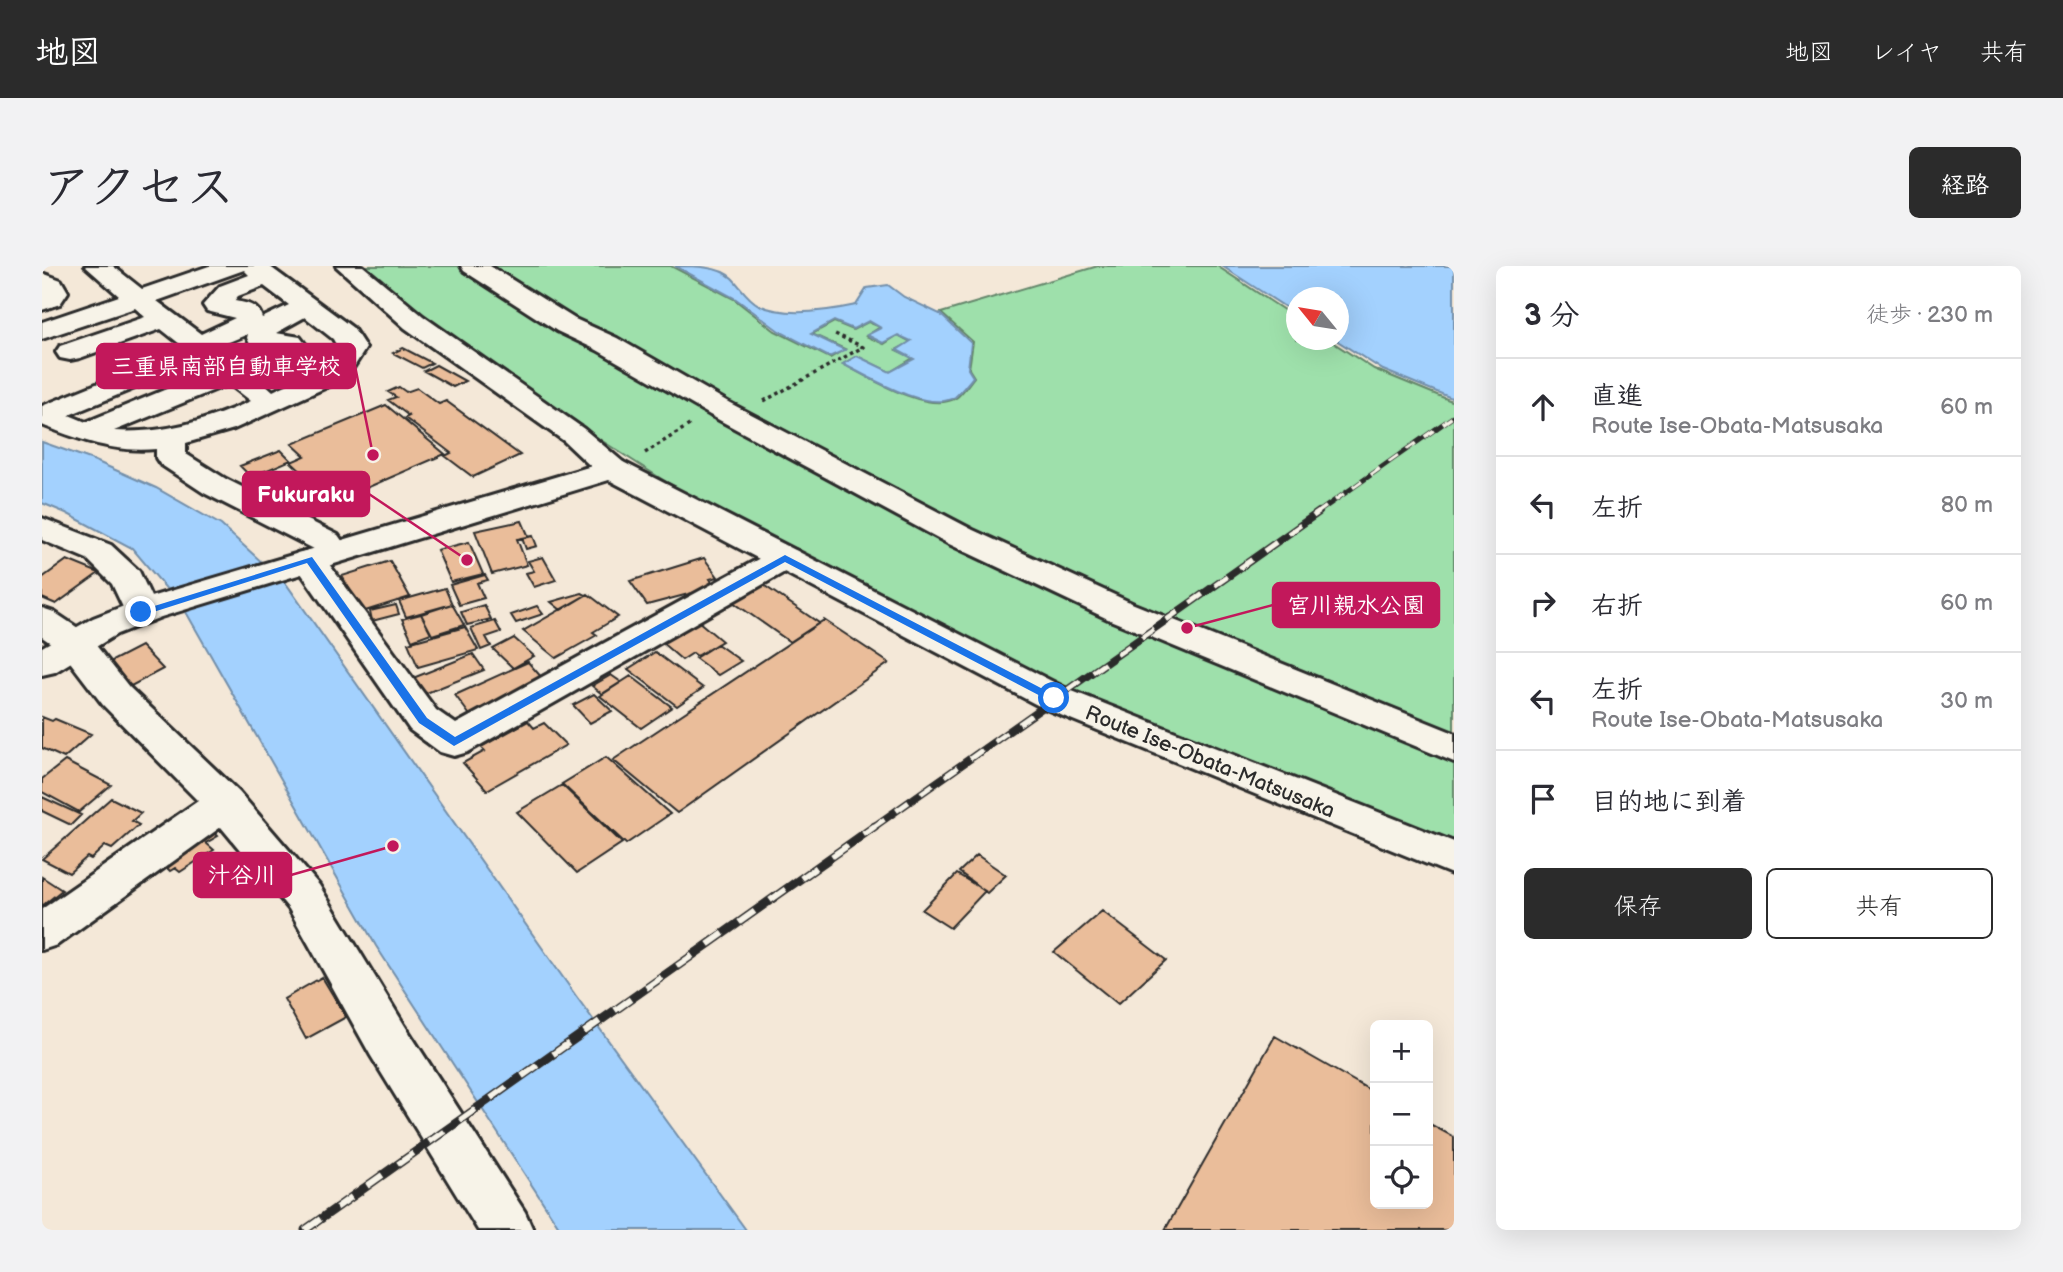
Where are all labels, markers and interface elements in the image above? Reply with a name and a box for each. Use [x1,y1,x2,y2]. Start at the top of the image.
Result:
text: 地図 [35,33,101,73]
text: 地図 [1785,38,1833,67]
text: レイヤ [1871,38,1942,67]
text: 共有 [1980,38,2028,67]
button: 経路 [1909,147,2021,218]
text: アクセス [42,159,235,218]
north arrow [1286,287,1349,350]
text: 3 分 [1524,298,1580,334]
text: 徒歩 · 230 m [1866,301,1993,329]
callout: 三重県南部自動車学校 [97,344,355,388]
text: 三重県南部自動車学校 [111,353,341,381]
text: 直進 [1591,381,1643,412]
icon: ahead [1524,388,1562,426]
text: 60 m [1940,393,1993,421]
text: Route Ise-Obata-Matsusaka [1591,412,1883,440]
callout: Fukuraku [243,472,369,516]
text: Fukuraku [257,481,355,509]
icon: left [1524,486,1562,524]
text: 80 m [1941,491,1993,519]
text: 左折 [1591,493,1643,524]
callout: 宮川親水公園 [1273,583,1439,627]
icon: right [1524,584,1562,622]
text: 60 m [1940,589,1993,617]
text: 右折 [1591,591,1643,622]
text: 宮川親水公園 [1287,592,1425,620]
route end [125,596,156,627]
text: 左折 [1591,675,1643,706]
route start [1038,682,1069,713]
icon: left [1524,682,1562,720]
text: 30 m [1940,687,1993,715]
street label: Route Ise-Obata-Matsusaka [1082,700,1338,824]
text: Route Ise-Obata-Matsusaka [1591,706,1883,734]
icon: arrive [1524,780,1562,818]
text: 目的地に到着 [1591,787,1747,818]
callout: 汁谷川 [194,853,291,897]
text: 汁谷川 [208,862,277,890]
button: 保存 [1524,868,1752,939]
button: 共有 [1766,868,1993,939]
map controls [1370,1020,1433,1209]
button: + [1370,1020,1433,1083]
button: − [1370,1083,1433,1146]
button: locate [1370,1146,1433,1209]

